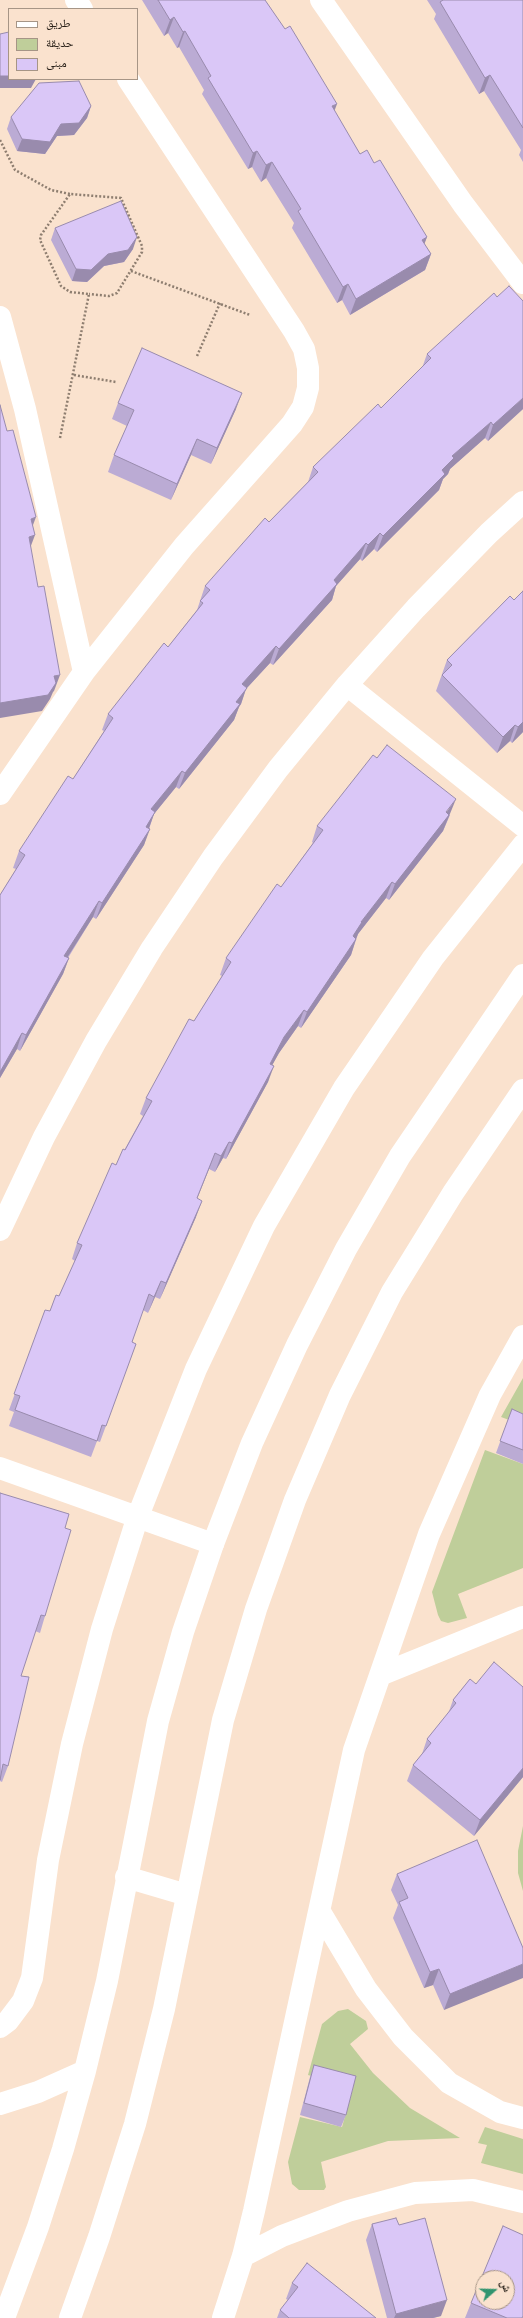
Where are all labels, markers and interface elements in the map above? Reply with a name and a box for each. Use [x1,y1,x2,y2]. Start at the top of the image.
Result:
legend [8,8,138,80]
text: طريق [46,16,71,31]
text: حديقة [46,36,74,51]
text: مبنى [46,56,67,71]
north arrow [475,2270,515,2310]
text: ش [498,2278,514,2294]

